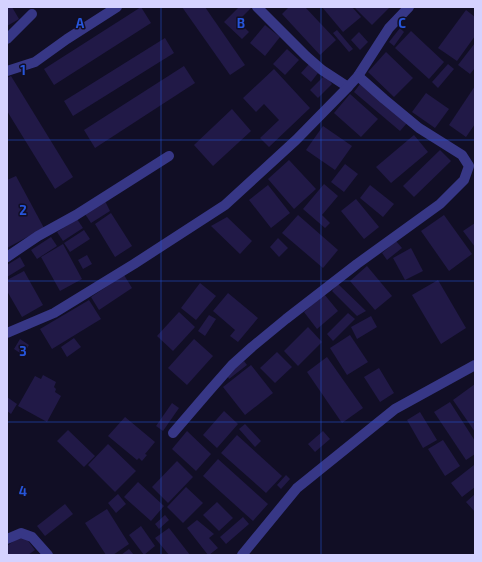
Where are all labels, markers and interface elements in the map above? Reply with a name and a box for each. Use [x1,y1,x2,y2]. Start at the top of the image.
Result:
text: A [76,15,85,31]
text: B [237,15,245,31]
text: C [398,15,406,31]
text: 1 [20,62,26,78]
text: 2 [19,202,27,218]
text: 3 [19,343,27,359]
text: 4 [19,483,27,499]

